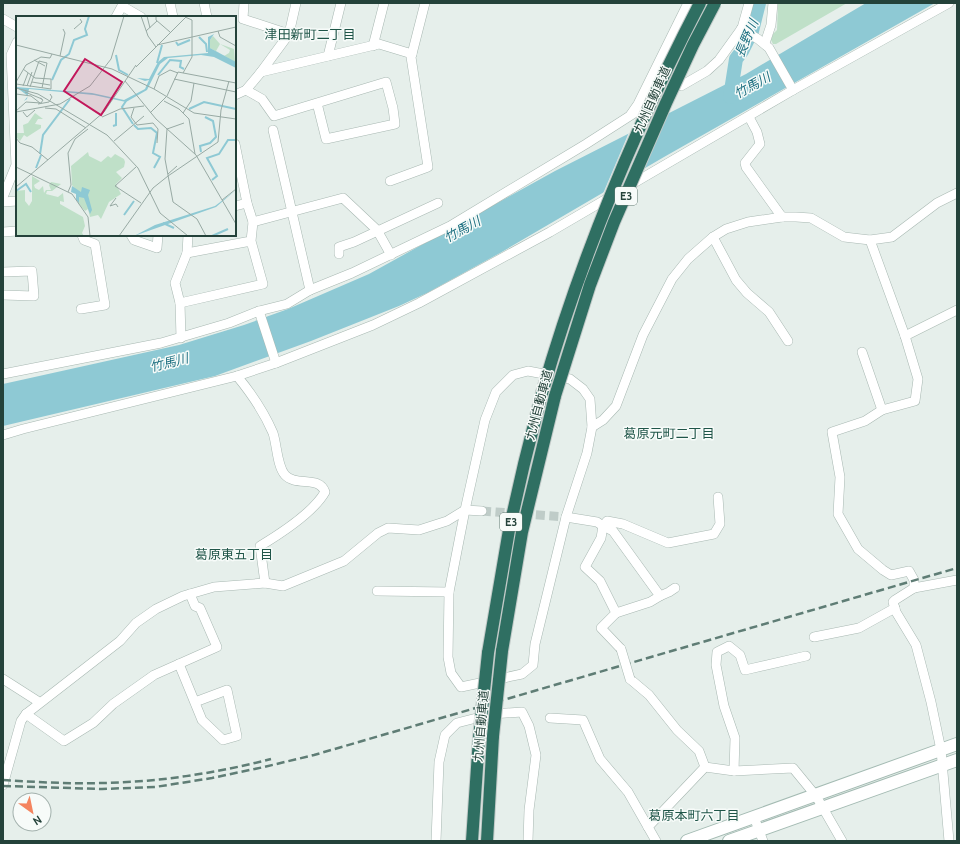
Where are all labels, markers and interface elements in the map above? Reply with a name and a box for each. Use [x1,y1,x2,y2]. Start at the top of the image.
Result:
water label: 長野川 [731,15,762,59]
inset map [16,16,236,236]
district label: 津田新町二丁目 [264,26,356,42]
street label: 九州自動車道 [630,64,673,136]
water label: 竹馬川 [731,68,775,101]
road number: E3 [615,187,637,205]
water label: 竹馬川 [441,212,485,245]
water label: 竹馬川 [148,349,192,374]
street label: 九州自動車道 [522,368,555,442]
district label: 葛原元町二丁目 [623,425,715,441]
road number: E3 [500,513,522,531]
district label: 葛原東五丁目 [195,546,273,562]
street label: 九州自動車道 [470,689,491,762]
north arrow [12,792,52,832]
district label: 葛原本町六丁目 [648,807,740,823]
text: N [30,812,45,828]

